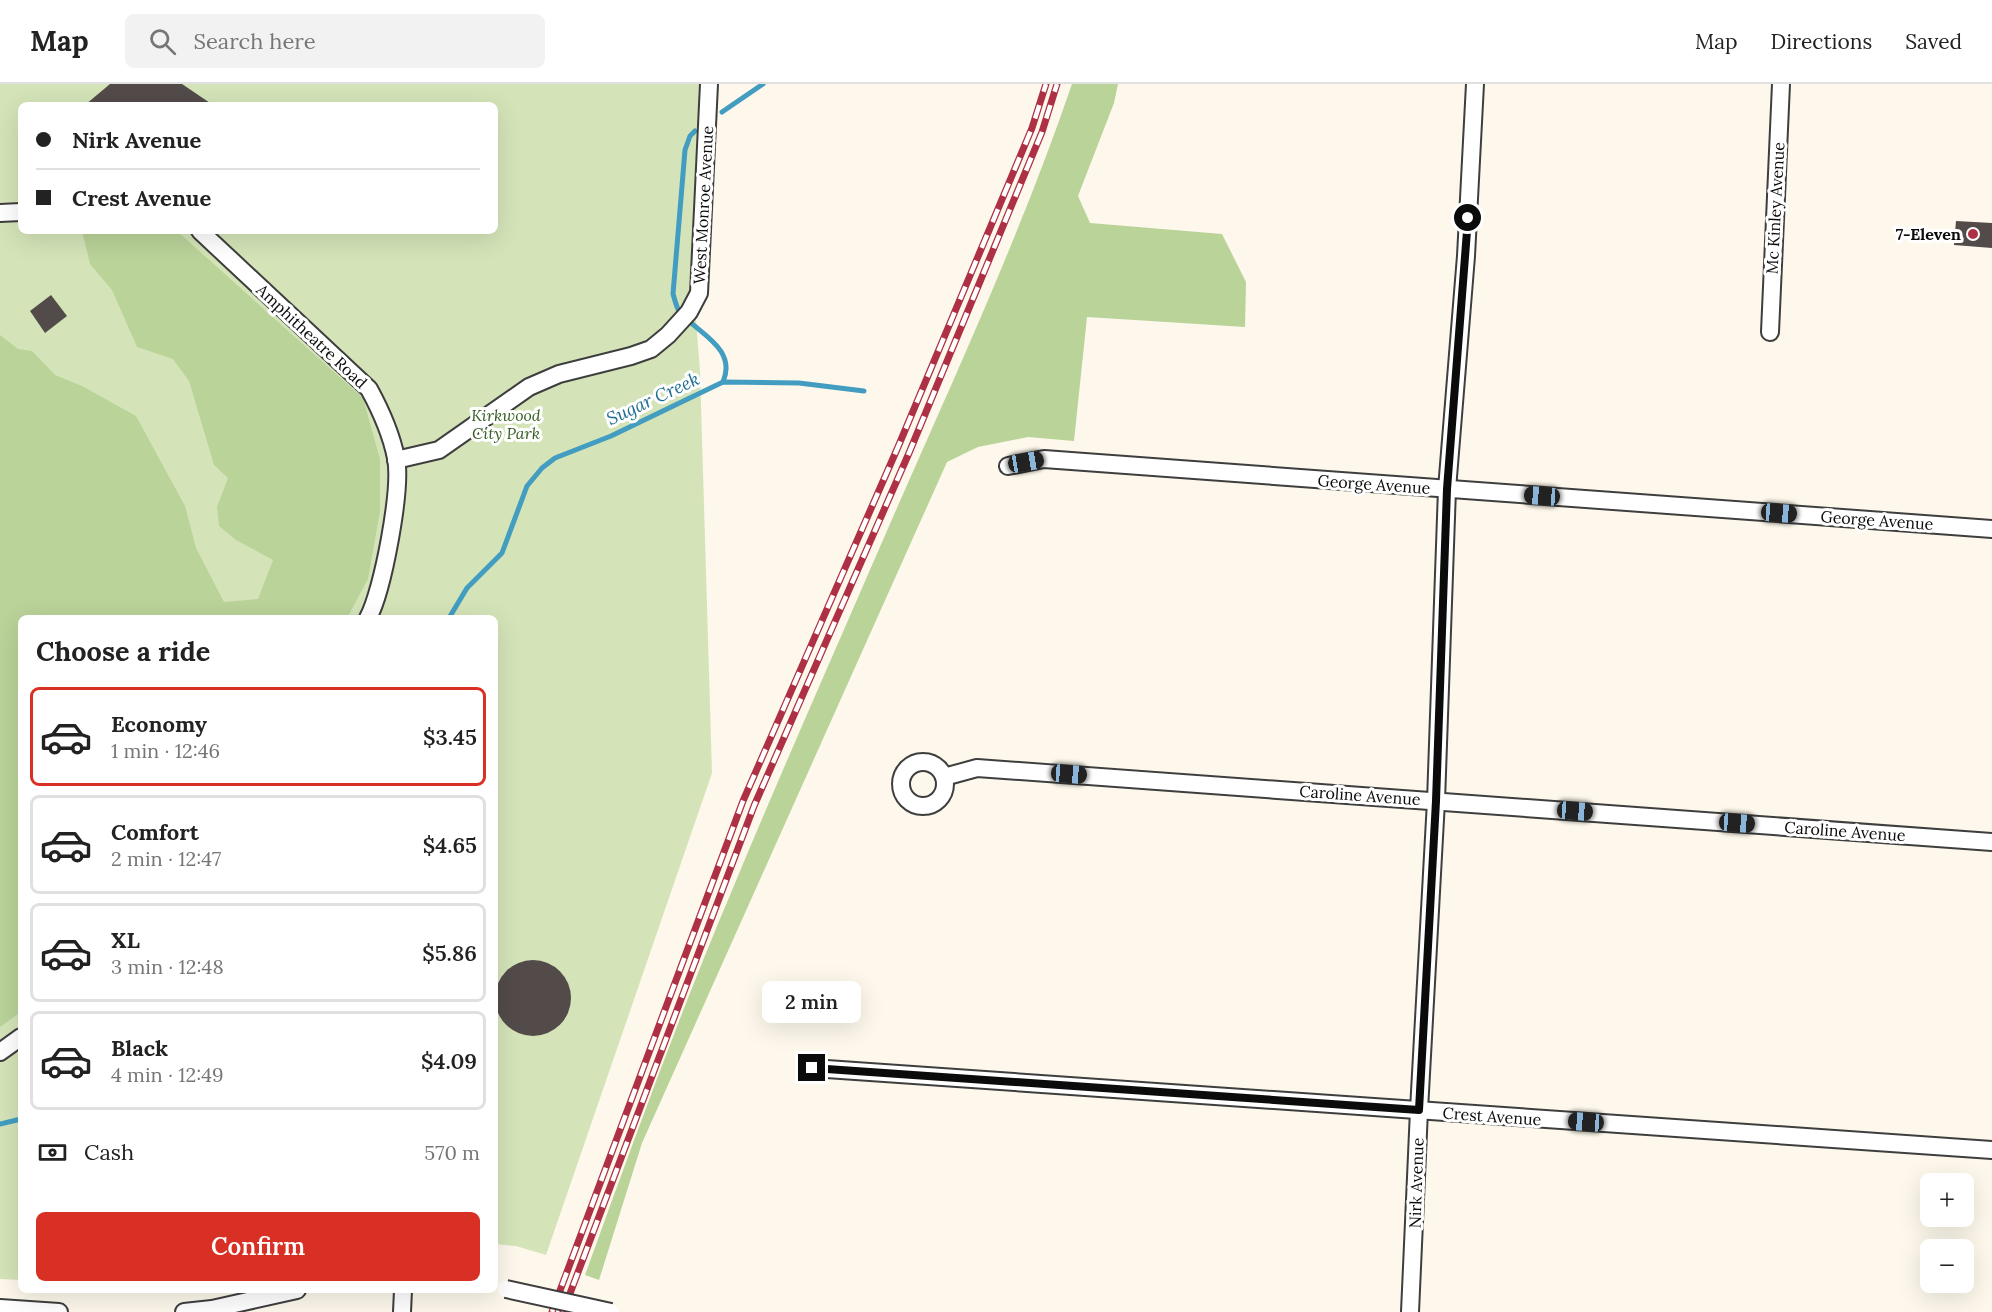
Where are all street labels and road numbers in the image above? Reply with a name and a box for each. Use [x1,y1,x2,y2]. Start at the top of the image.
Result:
street label: West Monroe Avenue [689,125,717,285]
street label: Mc Kinley Avenue [1762,141,1788,275]
street label: Amphitheatre Road [252,279,372,393]
street label: George Avenue [1317,470,1431,498]
street label: George Avenue [1820,506,1934,534]
street label: Caroline Avenue [1299,781,1422,809]
street label: Caroline Avenue [1784,817,1907,845]
street label: Crest Avenue [1442,1103,1542,1129]
street label: Nirk Avenue [1404,1137,1428,1229]

